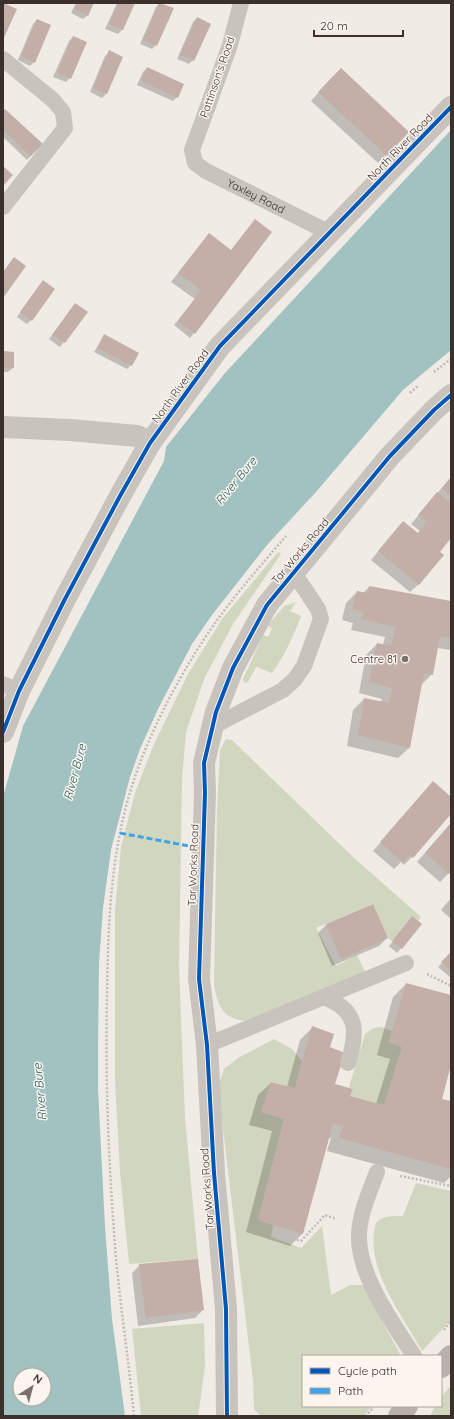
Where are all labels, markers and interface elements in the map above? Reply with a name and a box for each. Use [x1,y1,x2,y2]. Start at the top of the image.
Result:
scale bar [314,12,403,38]
text: 20 m [320,18,348,33]
street label: Pattinson's Road [197,34,237,120]
street label: North River Road [364,110,436,184]
street label: Yaxley Road [225,176,287,216]
street label: North River Road [148,346,212,426]
water label: River Bure [212,453,260,508]
street label: Tar Works Road [268,515,332,587]
place label: Centre 81 [350,652,397,666]
marker: Centre 81 [400,654,410,664]
water label: River Bure [60,741,89,802]
street label: Tar Works Road [185,824,201,906]
water label: River Bure [29,1062,49,1121]
street label: Tar Works Road [197,1148,217,1230]
legend [302,1355,442,1407]
text: Cycle path [338,1363,397,1378]
north arrow [12,1367,52,1407]
text: N [30,1371,45,1387]
text: Path [338,1383,363,1398]

